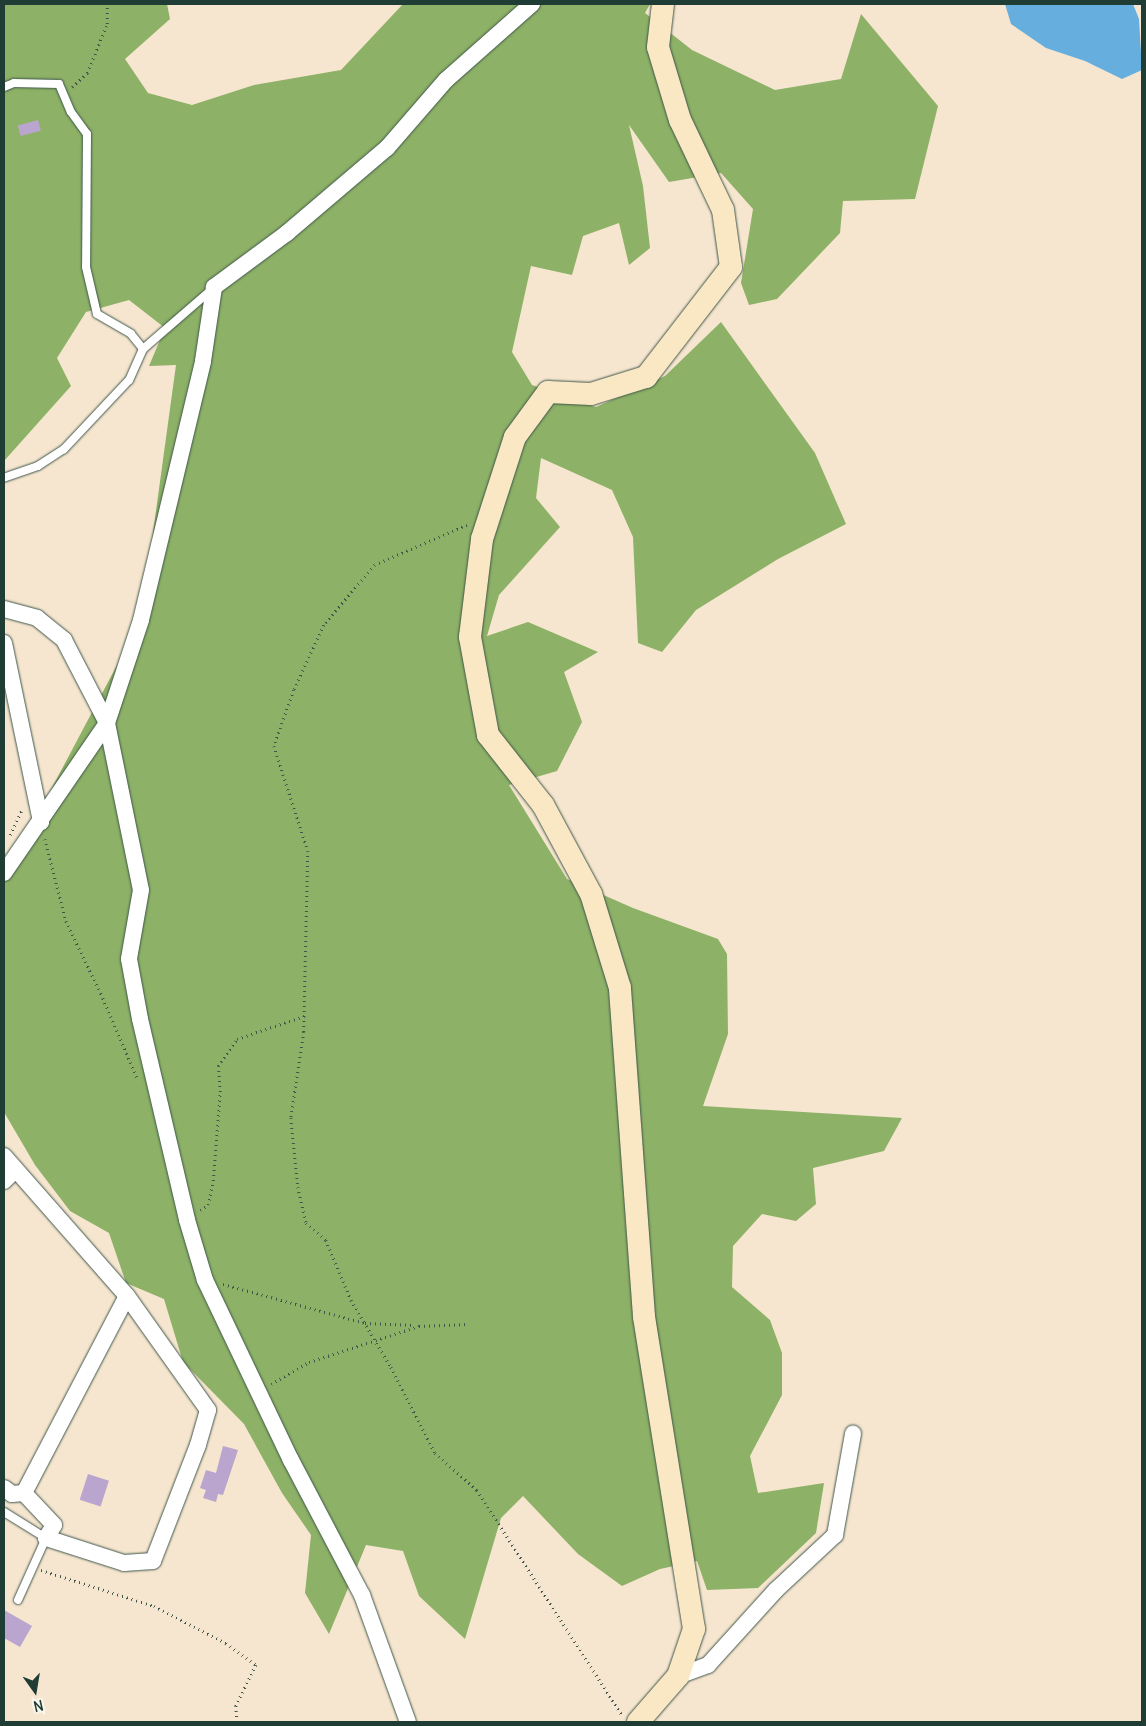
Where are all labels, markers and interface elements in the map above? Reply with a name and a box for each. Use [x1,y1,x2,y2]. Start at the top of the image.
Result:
north arrow [10,1666,60,1716]
text: N [32,1696,45,1715]

